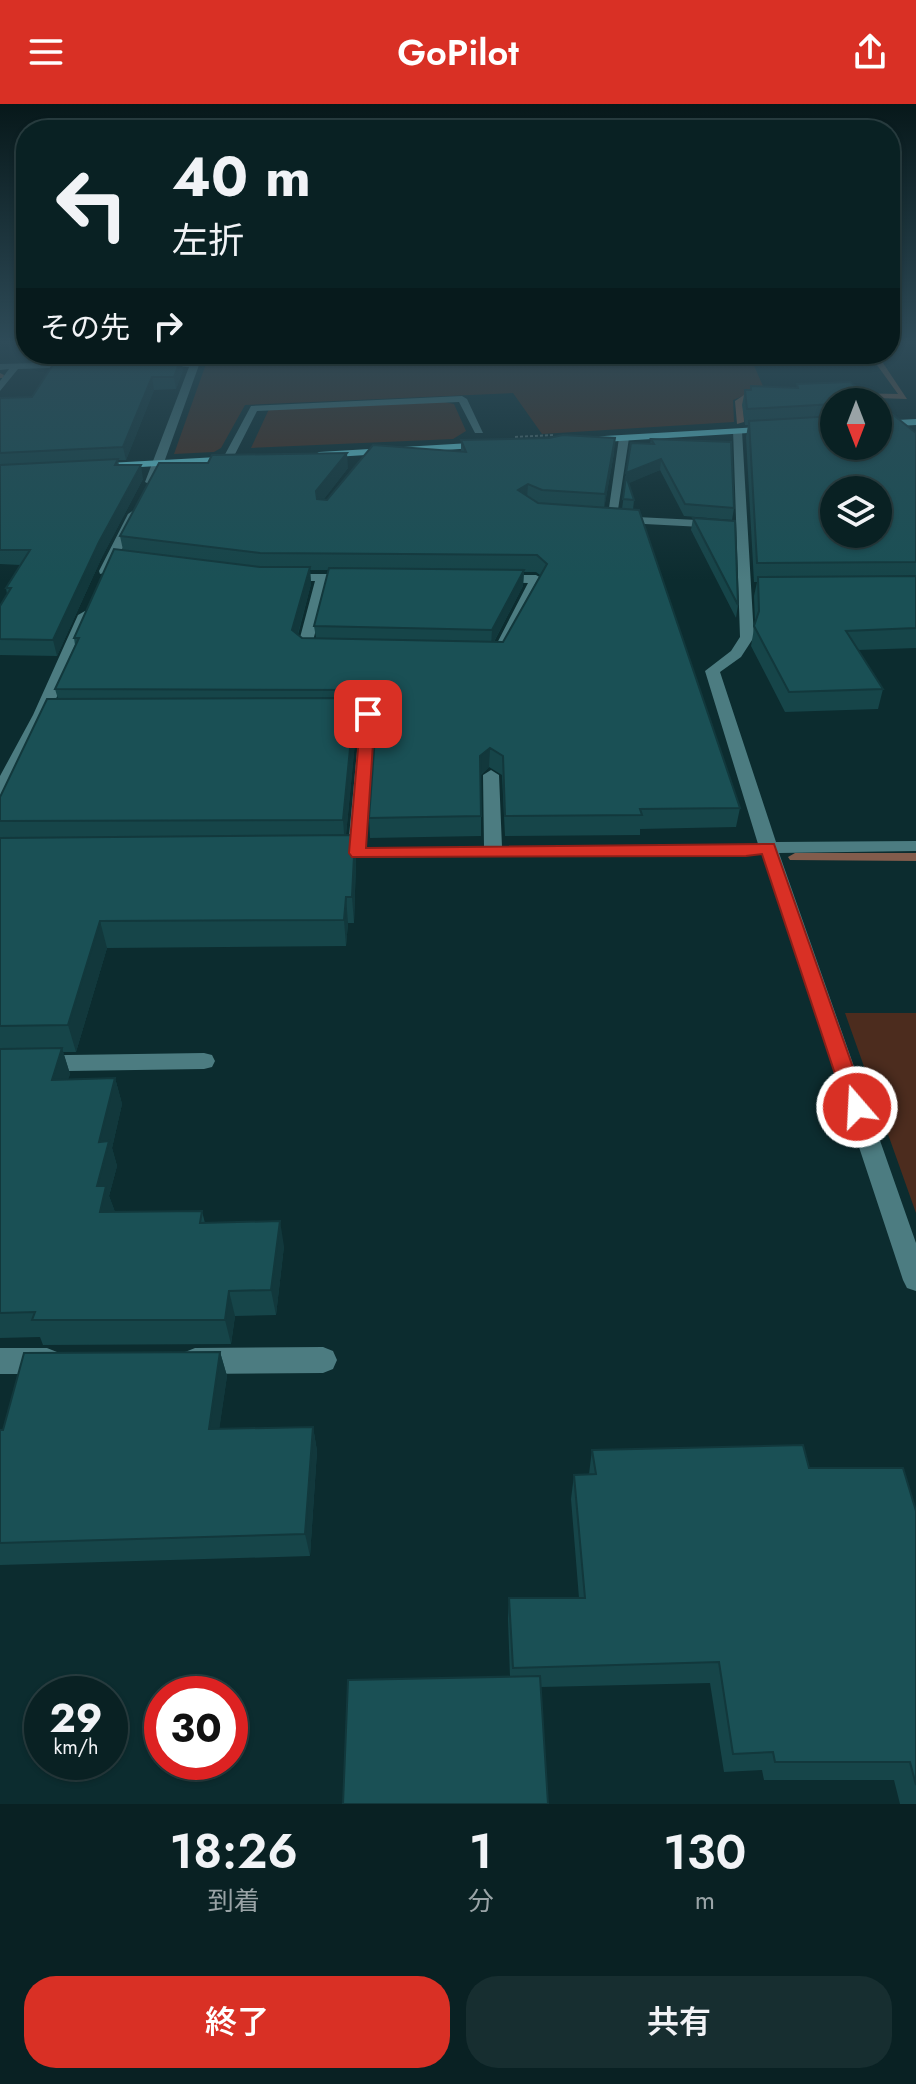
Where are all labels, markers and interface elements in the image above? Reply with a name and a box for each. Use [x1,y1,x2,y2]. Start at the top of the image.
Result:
text: GoPilot [397,26,519,78]
icon: menu [24,30,68,74]
icon: share [848,30,892,74]
text: 40 m [172,136,311,217]
icon: left [40,152,144,256]
text: 左折 [172,214,244,266]
icon: right [146,304,190,348]
text: その先 [40,306,130,349]
north arrow [820,388,892,460]
map controls [820,388,892,548]
button: layers [820,476,892,548]
pin [334,680,402,748]
icon: arrive [346,692,390,736]
position arrow [815,1065,899,1149]
speed limit sign: 30 [144,1676,248,1780]
text: 29 [50,1689,103,1747]
text: km/h [53,1733,99,1762]
text: 18:26 [170,1817,298,1886]
text: 1 [469,1817,492,1886]
text: 130 [663,1818,746,1887]
text: m [695,1881,715,1919]
text: 到着 [208,1882,260,1920]
text: 分 [468,1882,494,1920]
button: 終了 [24,1976,450,2068]
button: 共有 [466,1976,892,2068]

